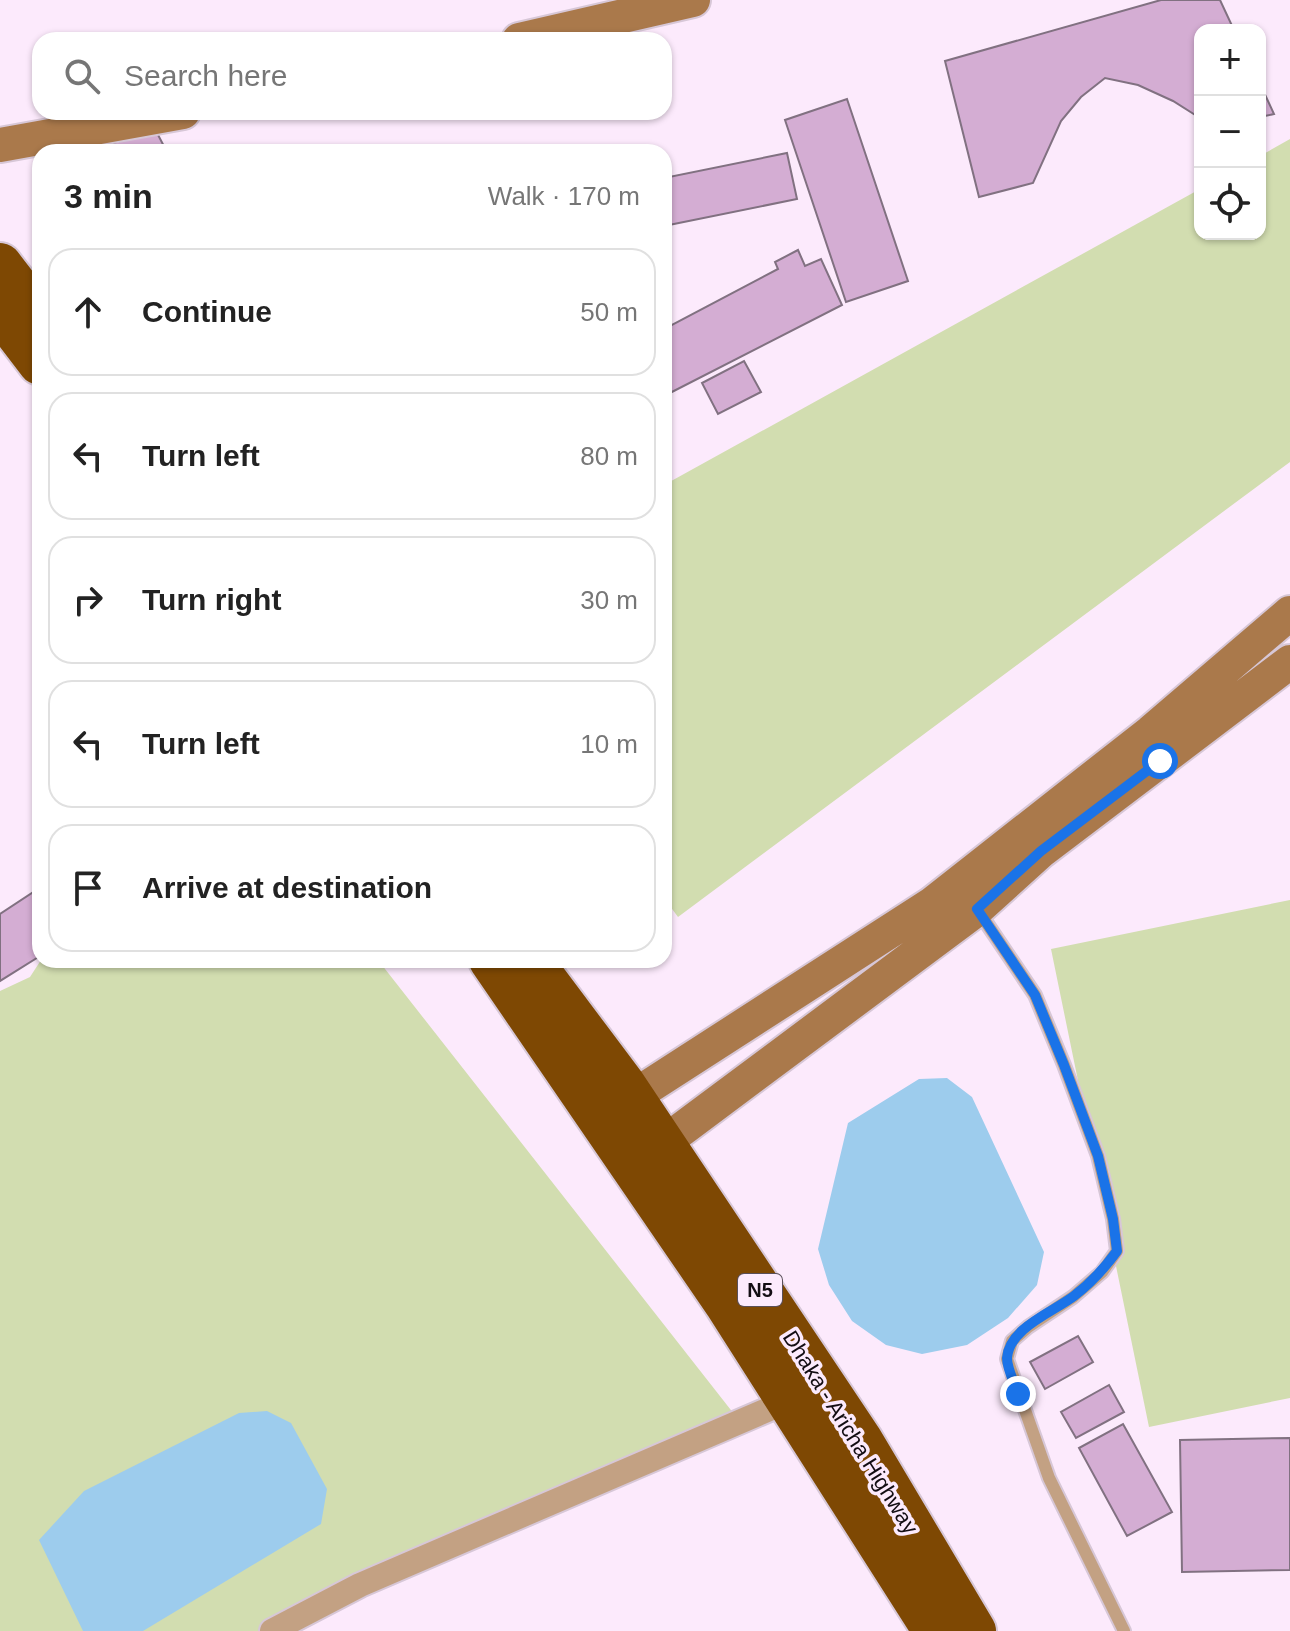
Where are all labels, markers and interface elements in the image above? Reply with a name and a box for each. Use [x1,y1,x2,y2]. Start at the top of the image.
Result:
map controls [1194,24,1266,240]
button: + [1194,24,1266,96]
search box [32,32,672,120]
icon: search [60,54,104,98]
text: Search here [124,59,287,92]
button: − [1194,96,1266,168]
button: locate [1194,168,1266,240]
text: 3 min [64,177,153,215]
text: Walk · 170 m [488,181,640,211]
icon: ahead [66,290,110,334]
text: Continue [142,295,272,328]
text: 50 m [580,297,638,327]
icon: left [66,434,110,478]
text: Turn left [142,439,260,472]
text: 80 m [580,441,638,471]
icon: right [66,578,110,622]
text: Turn right [142,583,281,616]
text: 30 m [580,585,638,615]
icon: left [66,722,110,766]
text: Turn left [142,727,260,760]
text: 10 m [580,729,638,759]
route start [1142,743,1178,779]
icon: arrive [66,866,110,910]
text: Arrive at destination [142,871,432,904]
road number: N5 [738,1274,782,1306]
street label: Dhaka - Aricha Highway [778,1326,923,1538]
route end [1000,1376,1036,1412]

